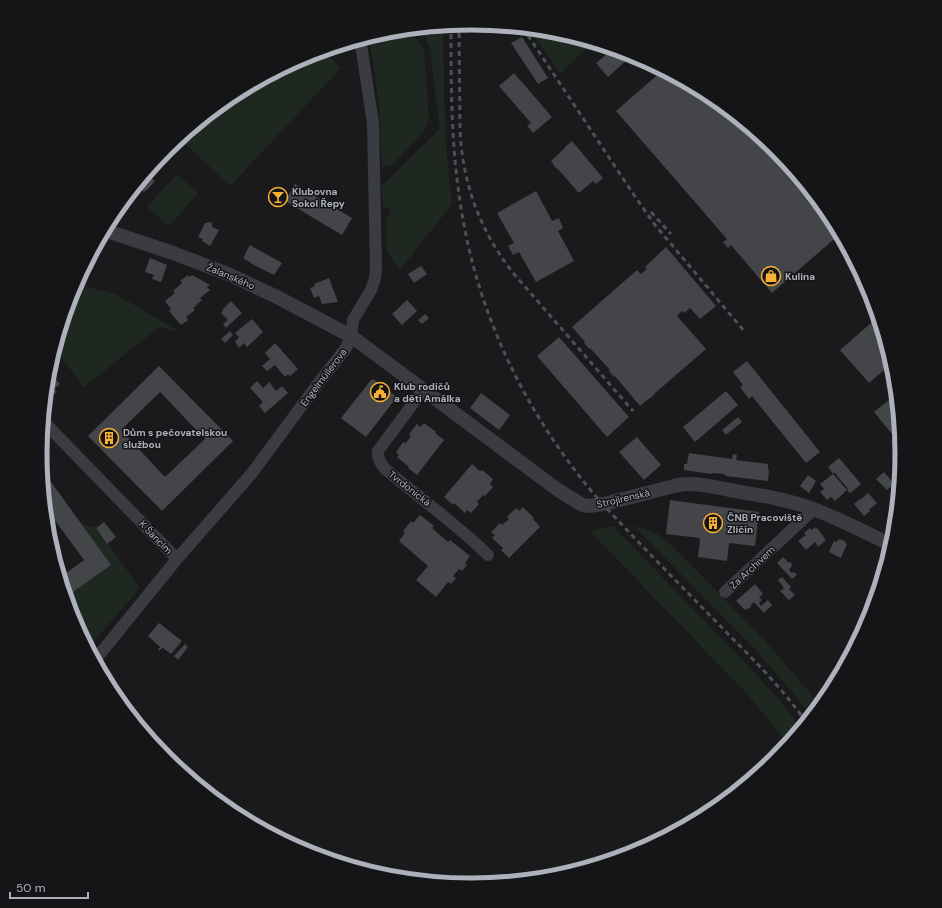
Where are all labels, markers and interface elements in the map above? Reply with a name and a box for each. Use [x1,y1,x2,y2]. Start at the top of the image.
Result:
place label: Klubovna Sokol Řepy [292,185,345,210]
bar icon: Klubovna Sokol Řepy [267,186,289,208]
street label: Žalanského [205,260,257,292]
shop icon: Kulina [760,265,782,287]
place label: Kulina [785,270,815,283]
street label: Engelmüllerova [297,346,349,409]
place label: Klub rodičů a dětí Amálka [394,380,461,405]
public building icon: Klub rodičů a dětí Amálka [369,381,391,403]
place label: Dům s pečovatelskou službou [123,426,227,451]
building icon: Dům s pečovatelskou službou [98,427,120,449]
street label: Tvrdonická [386,468,434,509]
street label: Strojírenská [595,486,651,511]
place label: ČNB Pracoviště Zličín [727,511,802,536]
building icon: ČNB Pracoviště Zličín [702,512,724,534]
street label: K Šancím [136,518,175,557]
street label: Za Archivem [727,543,778,592]
scale bar [10,874,88,900]
text: 50 m [16,880,45,896]

